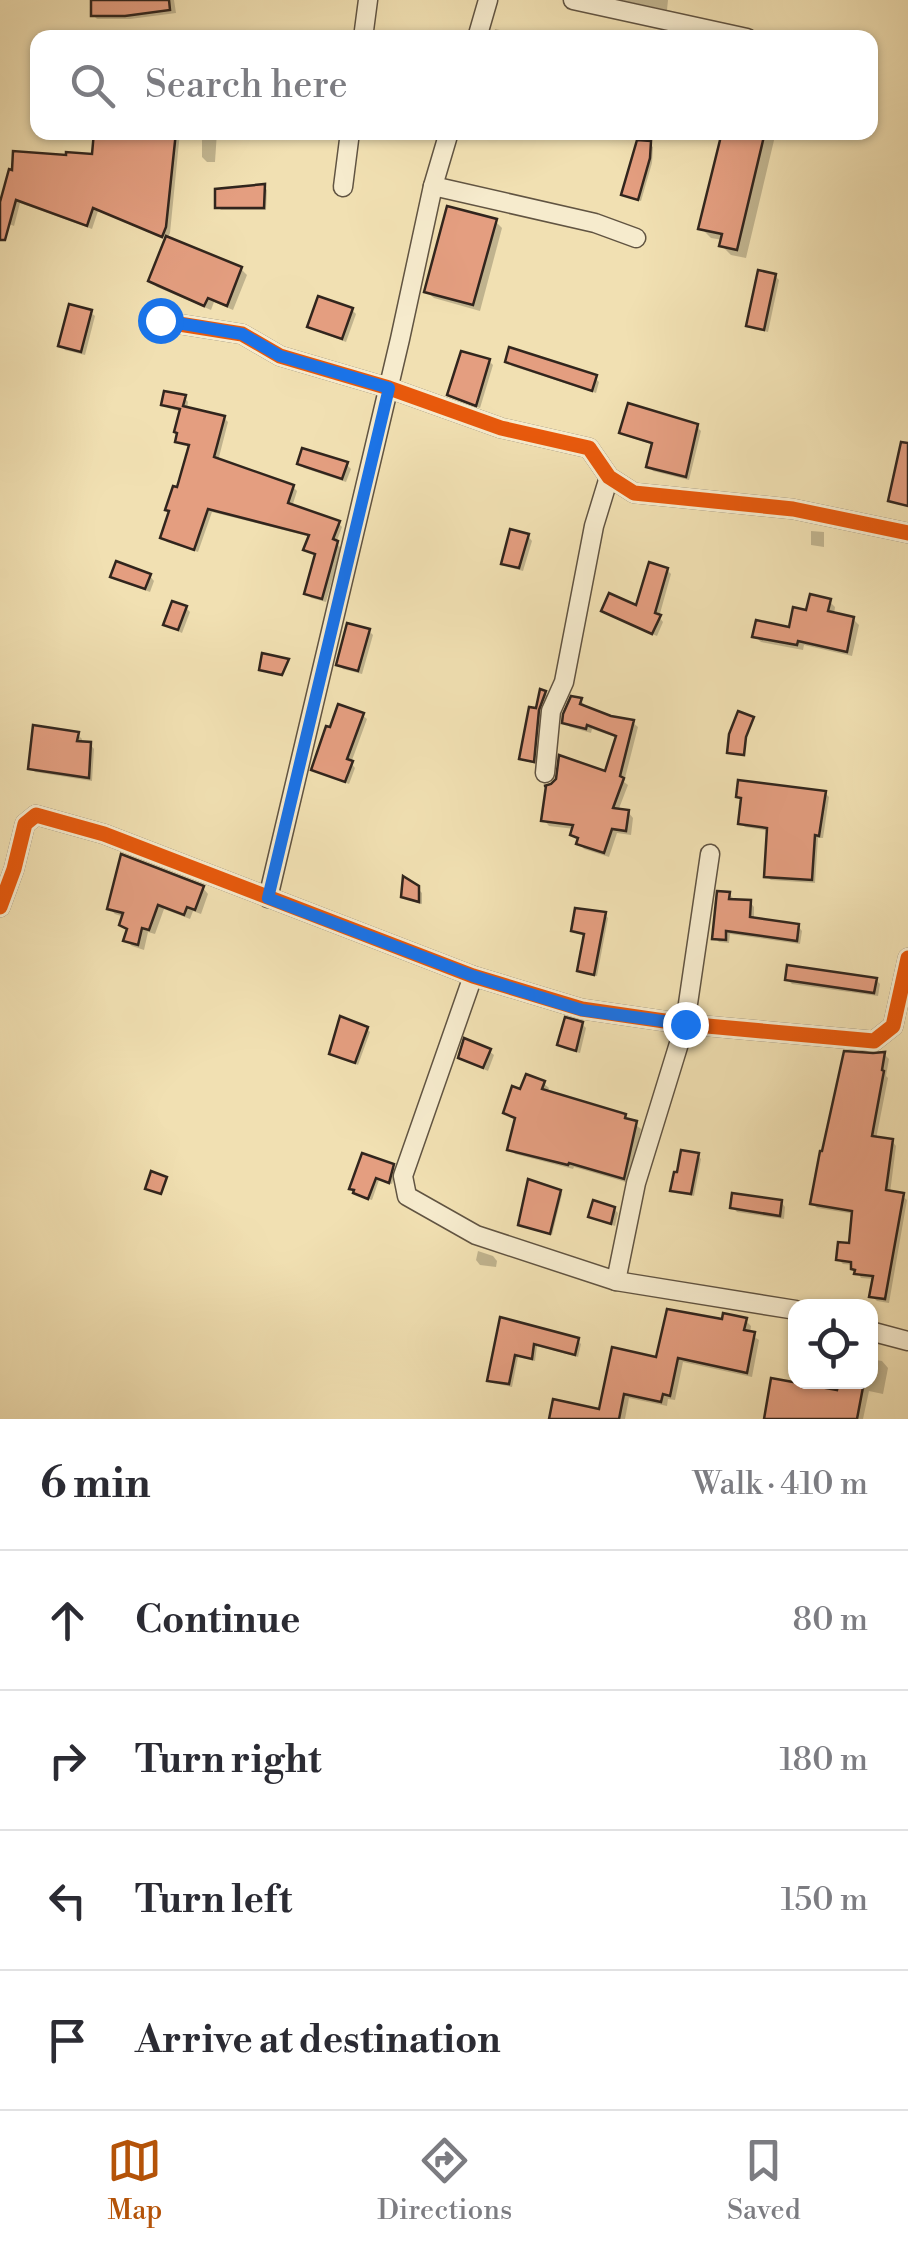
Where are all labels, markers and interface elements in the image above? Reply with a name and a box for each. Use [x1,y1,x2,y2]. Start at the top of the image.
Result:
search box [30,30,878,140]
icon: search [65,58,120,113]
text: Search here [145,62,348,109]
route start [138,298,184,344]
route end [663,1002,709,1048]
map controls [788,1299,878,1389]
button: locate [788,1299,878,1389]
text: 6 min [40,1458,151,1511]
text: Walk · 410 m [693,1464,868,1504]
icon: ahead [40,1593,95,1648]
text: Continue [135,1597,300,1644]
text: 80 m [793,1600,868,1640]
icon: right [40,1733,95,1788]
text: Turn right [135,1737,321,1784]
text: 180 m [779,1740,868,1780]
icon: left [40,1873,95,1928]
text: Turn left [135,1877,292,1924]
text: 150 m [781,1880,868,1920]
icon: arrive [40,2013,95,2068]
text: Arrive at destination [135,2017,501,2064]
tab: Map [107,2133,162,2228]
tab: Directions [377,2133,512,2228]
tab: Saved [727,2133,801,2228]

